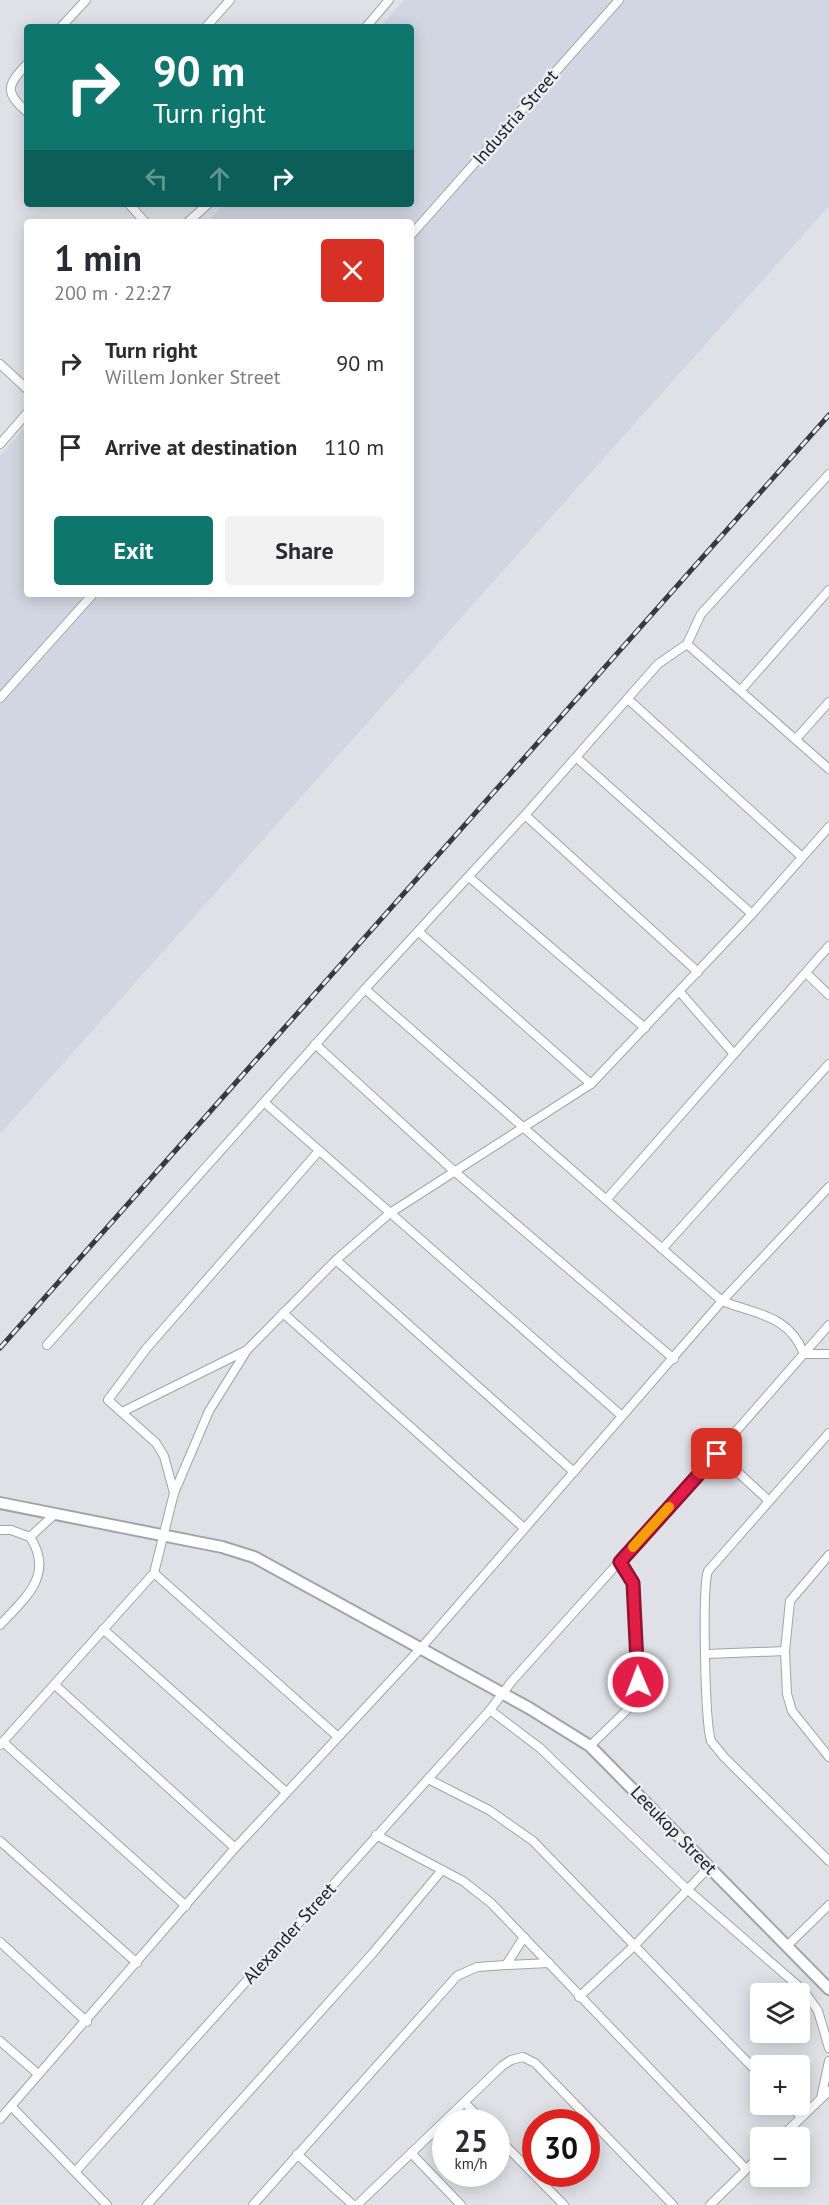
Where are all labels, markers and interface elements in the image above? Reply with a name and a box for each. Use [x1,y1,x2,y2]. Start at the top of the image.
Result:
text: 90 m [153,43,245,98]
icon: right [54,48,132,126]
street label: Industria Street [467,65,563,169]
text: Turn right [153,96,266,130]
icon: left [140,162,173,195]
icon: ahead [203,162,236,195]
icon: right [266,162,299,195]
text: 1 min [54,234,142,281]
button: close [321,239,384,302]
text: 200 m · 22:27 [54,280,172,306]
text: Turn right [105,336,197,364]
icon: right [54,347,87,380]
text: 90 m [336,349,384,377]
text: Willem Jonker Street [105,364,281,390]
icon: arrive [54,431,87,464]
text: Arrive at destination [105,433,297,461]
text: 110 m [324,433,384,461]
button: Exit [54,516,213,585]
button: Share [225,516,384,585]
pin [691,1428,742,1479]
icon: arrive [700,1437,733,1470]
position arrow [606,1650,670,1714]
street label: Leeukop Street [626,1781,722,1879]
street label: Alexander Street [238,1878,340,1988]
map controls [750,1983,810,2187]
button: layers [750,1983,810,2043]
button: + [750,2055,810,2115]
speed limit sign: 30 [522,2109,600,2187]
text: 25 [454,2121,488,2160]
button: − [750,2127,810,2187]
text: km/h [455,2154,487,2173]

